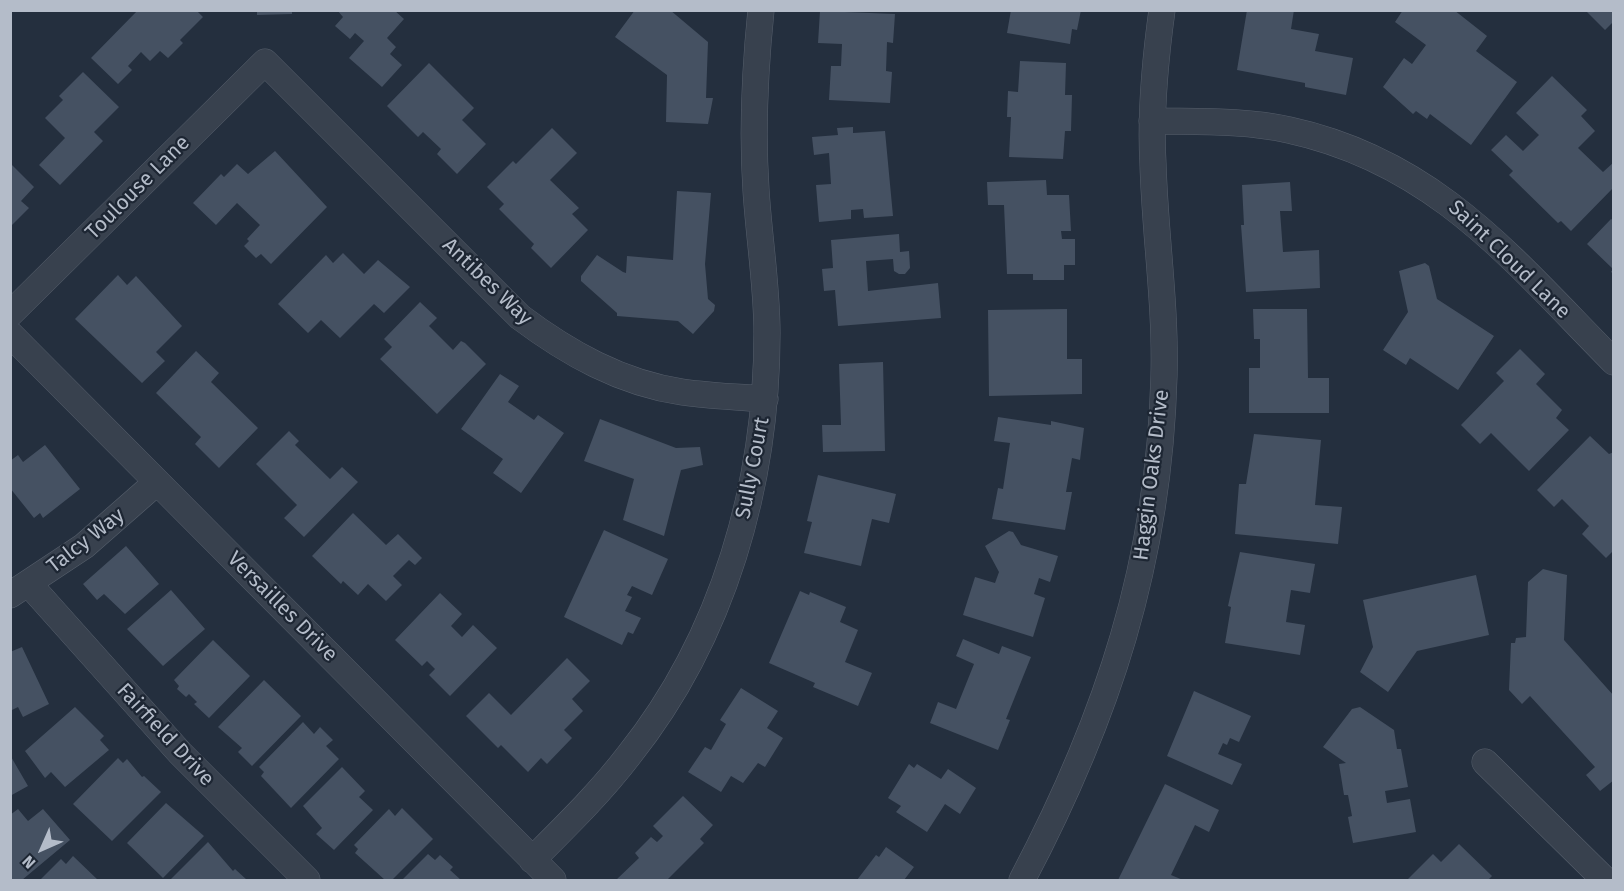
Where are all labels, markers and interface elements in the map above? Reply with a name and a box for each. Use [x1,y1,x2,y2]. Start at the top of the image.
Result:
street label: Toulouse Lane [81,131,195,245]
street label: Saint Cloud Lane [1443,195,1575,325]
street label: Antibes Way [437,233,537,331]
street label: Haggin Oaks Drive [1129,388,1175,562]
street label: Sully Court [731,415,775,521]
street label: Talcy Way [42,503,130,579]
street label: Versailles Drive [222,547,342,667]
street label: Fairfield Drive [111,678,219,792]
north arrow [12,819,72,879]
text: N [18,852,39,873]

